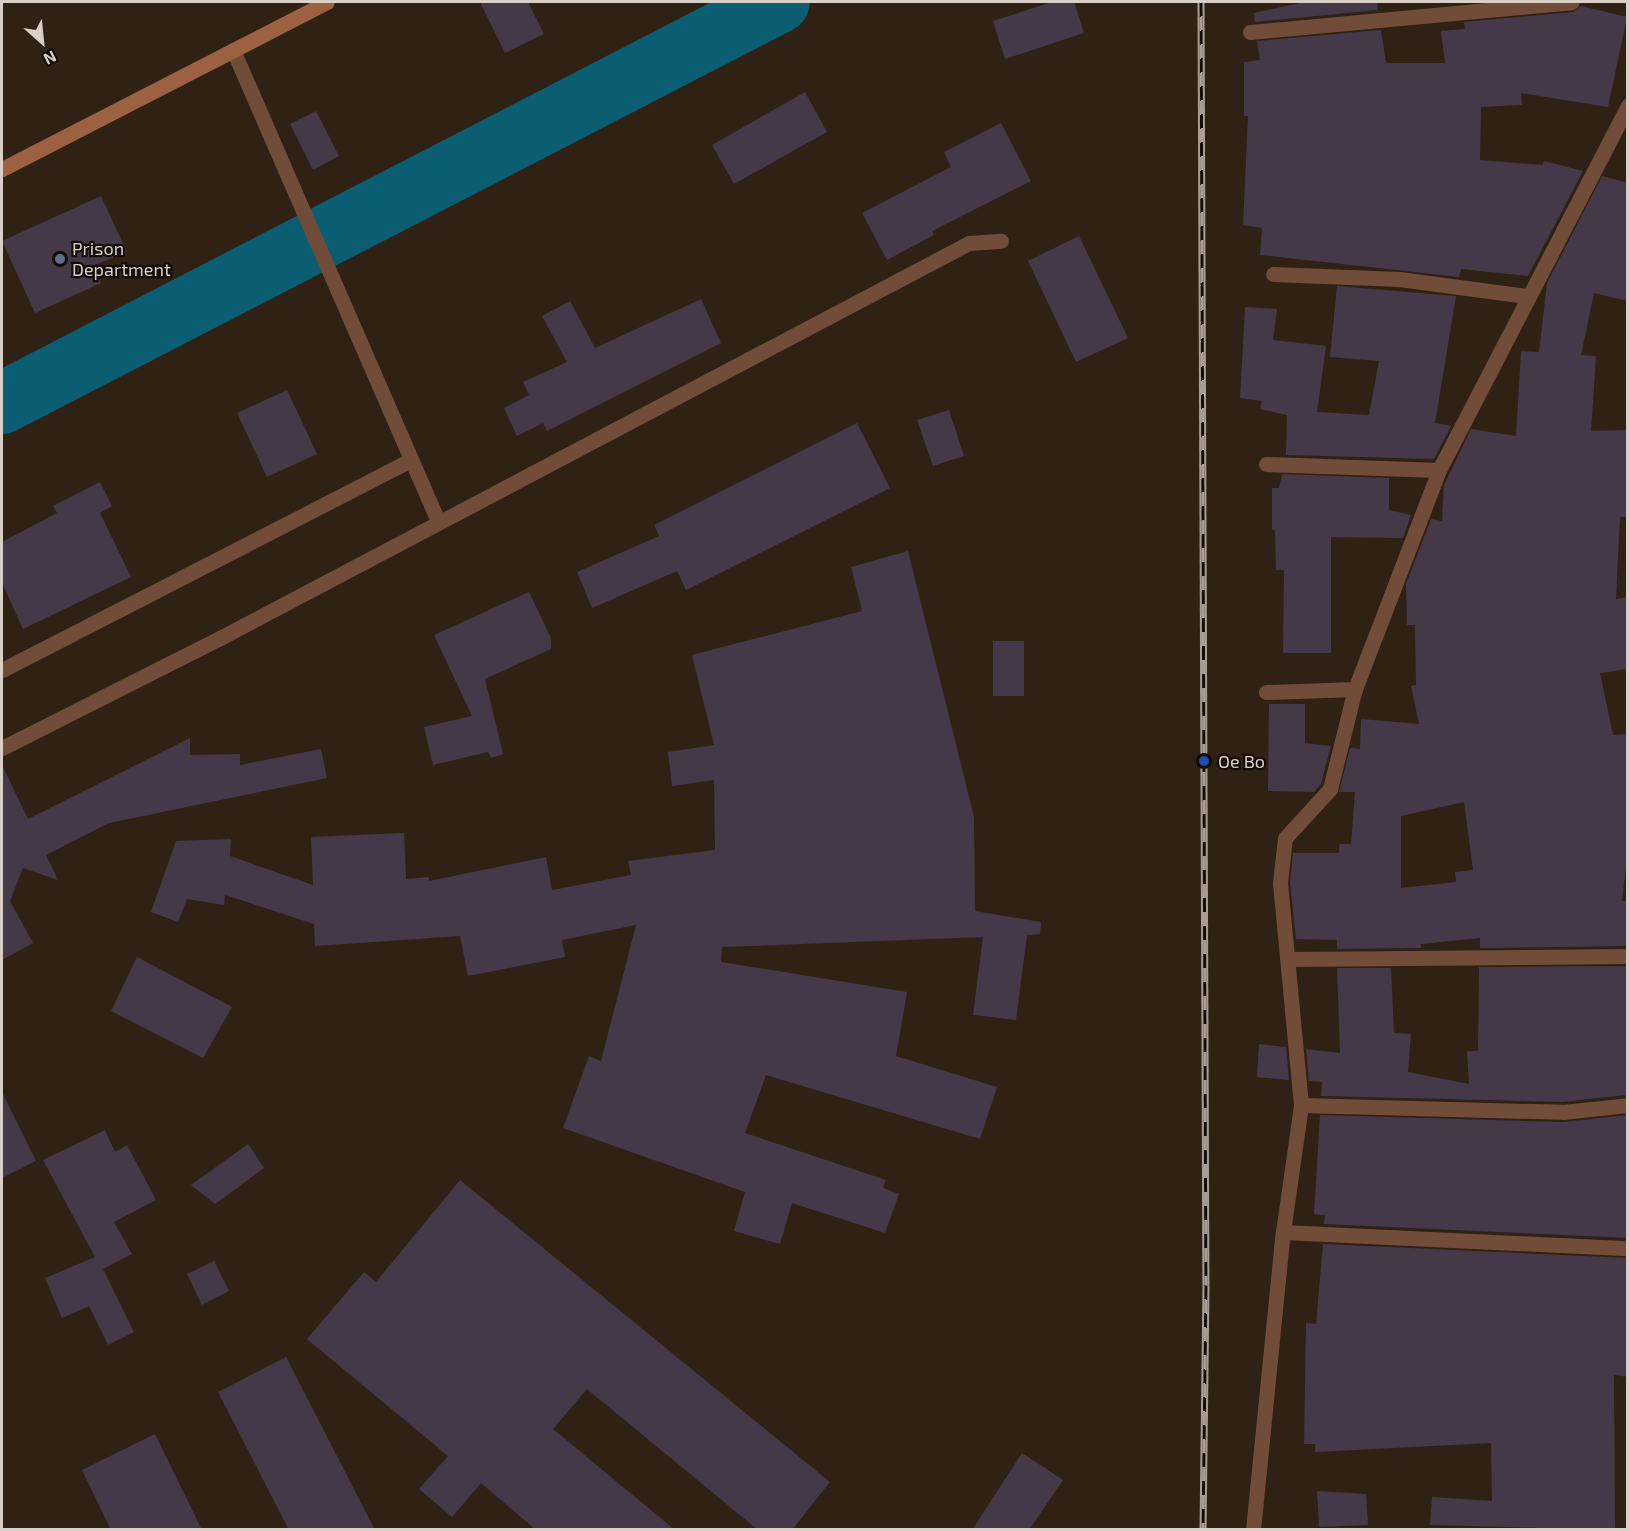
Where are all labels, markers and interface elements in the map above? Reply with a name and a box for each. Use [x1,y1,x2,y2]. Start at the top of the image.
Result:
north arrow [12,12,72,72]
text: N [41,47,60,70]
place label: Prison Department [72,238,171,280]
marker: Prison Department [53,252,67,266]
place label: Oe Bo [1218,750,1265,772]
marker: Oe Bo [1195,752,1213,770]

